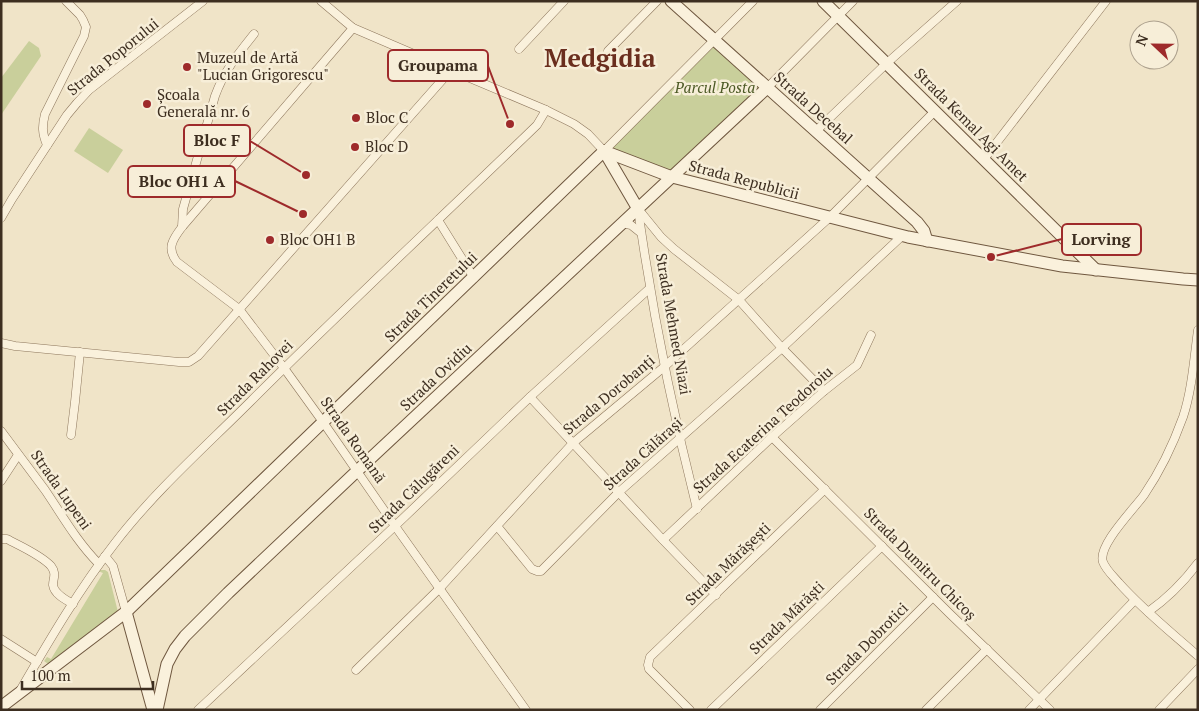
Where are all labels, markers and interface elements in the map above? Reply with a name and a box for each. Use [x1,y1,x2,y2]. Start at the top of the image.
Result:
street label: Strada Poporului [63,13,162,99]
north arrow [1129,20,1179,70]
text: N [1131,31,1152,48]
district label: Medgidia [544,41,656,74]
place label: Muzeul de Artă "Lucian Grigorescu" [197,47,329,84]
callout: Groupama [388,50,488,81]
text: Groupama [398,54,478,76]
marker: Muzeul de Artă "Lucian Grigorescu" [181,61,193,73]
street label: Strada Kemal Agi Amet [910,63,1033,186]
street label: Strada Decebal [770,67,857,148]
park label: Parcul Posta [674,77,755,97]
place label: Școala Generală nr. 6 [157,84,250,121]
marker: Școala Generală nr. 6 [141,98,153,110]
place label: Bloc C [366,107,408,127]
marker: Bloc C [350,112,362,124]
callout: Bloc F [184,125,250,156]
text: Bloc F [194,129,240,151]
place label: Bloc D [365,136,408,156]
marker: Bloc D [349,141,361,153]
street label: Strada Republicii [687,155,802,203]
callout: Bloc OH1 A [128,166,235,197]
text: Bloc OH1 A [139,170,226,192]
callout: Lorving [1062,224,1141,255]
text: Lorving [1071,228,1132,250]
place label: Bloc OH1 B [280,229,356,249]
marker: Bloc OH1 B [264,234,276,246]
street label: Strada Tineretului [380,247,481,346]
street label: Strada Mehmed Niazi [652,252,696,396]
street label: Strada Rahovei [212,335,297,420]
street label: Strada Ovidiu [395,338,476,415]
street label: Strada Dorobanți [558,350,659,439]
street label: Strada Ecaterina Teodoroiu [688,361,837,497]
street label: Strada Romană [317,392,391,487]
street label: Strada Călărași [598,412,686,494]
street label: Strada Călugăreni [364,440,463,537]
street label: Strada Lupeni [27,446,97,533]
street label: Strada Dumitru Chicoș [860,503,981,624]
street label: Strada Mărășești [680,518,774,609]
street label: Strada Mărăști [744,576,828,658]
street label: Strada Dobrotici [821,598,912,689]
scale bar [22,658,154,690]
text: 100 m [30,665,71,685]

